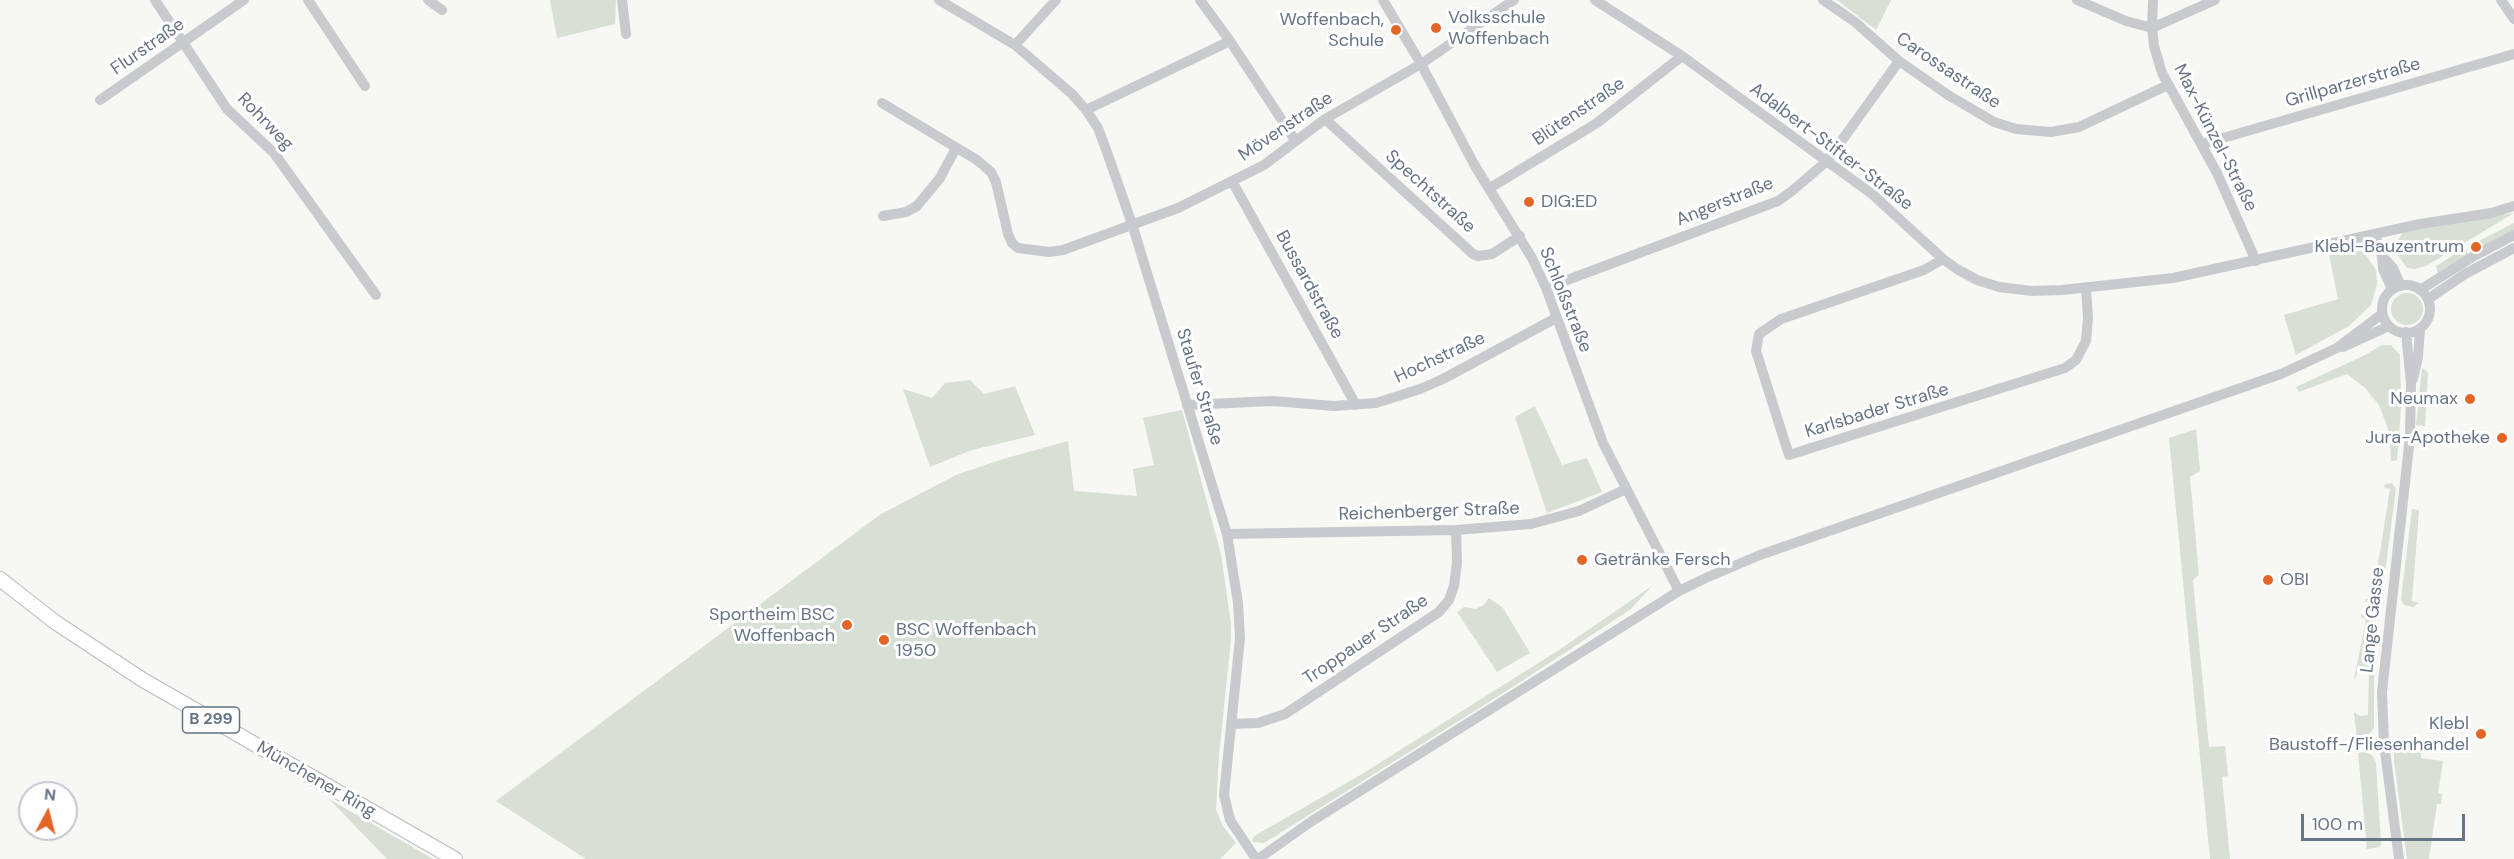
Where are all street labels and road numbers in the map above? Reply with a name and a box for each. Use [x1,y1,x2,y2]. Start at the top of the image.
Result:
street label: Flurstraße [107,14,189,80]
street label: Carossastraße [1892,28,2004,114]
street label: Grillparzerstraße [2283,53,2423,113]
street label: Max-Künzel-Straße [2168,61,2262,215]
street label: Blütenstraße [1529,73,1629,151]
street label: Adalbert-Stifter-Straße [1745,79,1917,215]
street label: Mövenstraße [1235,88,1337,166]
street label: Rohrweg [232,89,298,155]
street label: Spechtstraße [1381,146,1479,238]
street label: Angerstraße [1673,173,1777,231]
street label: Bussardstraße [1270,227,1348,343]
street label: Schloßstraße [1534,244,1596,356]
street label: Staufer Straße [1171,326,1227,448]
street label: Hochstraße [1391,328,1489,388]
street label: Karlsbader Straße [1802,379,1952,443]
street label: Reichenberger Straße [1338,498,1520,526]
street label: Lange Gasse [2357,566,2389,674]
street label: Troppauer Straße [1299,590,1433,690]
road number: B 299 [182,707,240,733]
street label: Münchener Ring [253,737,379,823]

